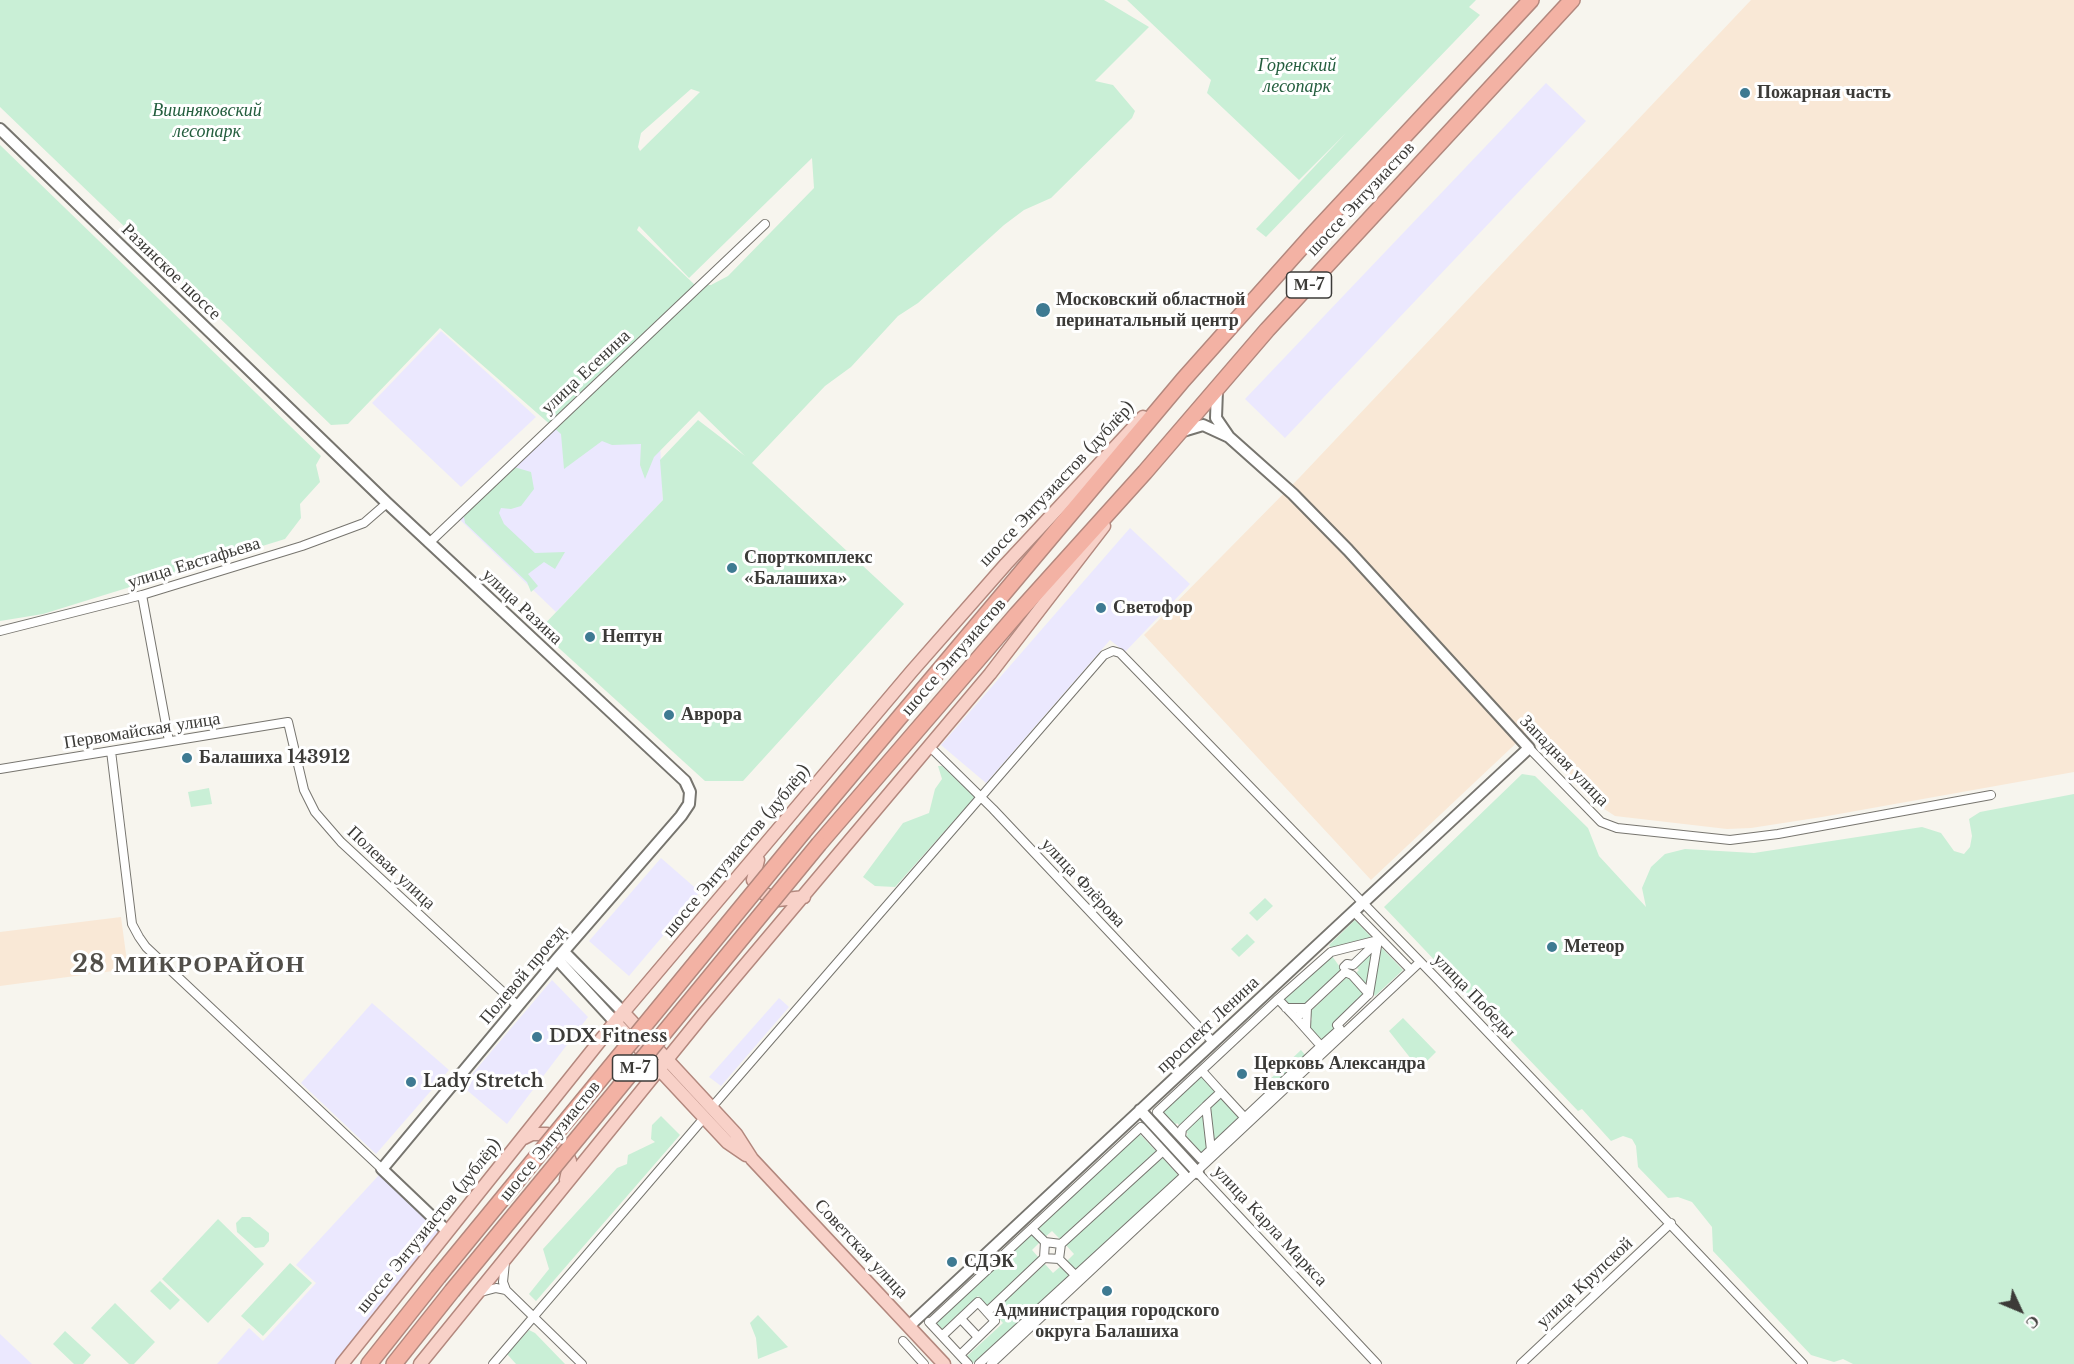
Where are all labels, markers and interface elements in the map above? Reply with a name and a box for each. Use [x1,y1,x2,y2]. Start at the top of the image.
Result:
park label: Горенский лесопарк [1258,55,1336,98]
place label: Пожарная часть [1757,82,1891,104]
marker: Пожарная часть [1738,86,1752,100]
park label: Вишняковский лесопарк [152,100,262,142]
street label: шоссе Энтузиастов [1302,137,1420,261]
street label: Разинское шоссе [117,219,225,325]
road number: М-7 [1286,272,1332,298]
place label: Московский областной перинатальный центр [1056,289,1245,332]
marker: Московский областной перинатальный центр [1034,301,1052,319]
street label: улица Есенина [537,325,635,419]
street label: шоссе Энтузиастов (дублёр) [975,397,1139,571]
street label: улица Евстафьева [125,533,263,593]
place label: Спорткомплекс «Балашиха» [744,547,872,590]
marker: Спорткомплекс «Балашиха» [725,561,739,575]
street label: улица Разина [477,564,567,650]
street label: шоссе Энтузиастов [897,594,1011,720]
place label: Светофор [1113,597,1193,619]
marker: Светофор [1094,601,1108,615]
place label: Нептун [602,626,662,648]
marker: Нептун [583,630,597,644]
place label: Аврора [681,704,742,726]
street label: Первомайская улица [62,708,222,754]
marker: Аврора [662,708,676,722]
street label: Западная улица [1515,711,1613,811]
place label: Балашиха 143912 [199,747,350,769]
marker: Балашиха 143912 [180,751,194,765]
street label: шоссе Энтузиастов (дублёр) [659,760,815,942]
street label: Полевая улица [342,822,440,914]
street label: улица Флёрова [1036,834,1130,932]
street label: Полевой проезд [475,921,571,1029]
place label: Метеор [1564,936,1625,958]
marker: Метеор [1545,940,1559,954]
street label: улица Победы [1428,949,1520,1043]
district label: 28 МИКРОРАЙОН [72,951,306,979]
street label: проспект Ленина [1152,972,1264,1078]
place label: DDX Fitness [549,1026,667,1048]
marker: DDX Fitness [530,1030,544,1044]
place label: Церковь Александра Невского [1254,1053,1425,1096]
road number: М-7 [612,1055,658,1081]
marker: Церковь Александра Невского [1235,1067,1249,1081]
place label: Lady Stretch [423,1071,544,1093]
marker: Lady Stretch [404,1075,418,1089]
street label: шоссе Энтузиастов [495,1076,605,1206]
street label: шоссе Энтузиастов (дублёр) [352,1134,506,1318]
street label: улица Карла Маркса [1208,1161,1332,1291]
street label: Советская улица [810,1195,912,1303]
street label: улица Крупской [1532,1233,1638,1333]
place label: СДЭК [964,1251,1014,1273]
marker: СДЭК [945,1255,959,1269]
north arrow [1990,1280,2050,1340]
marker: Администрация городского округа Балашиха [1100,1284,1114,1298]
place label: Администрация городского округа Балашиха [995,1300,1219,1342]
text: С [2022,1311,2044,1334]

